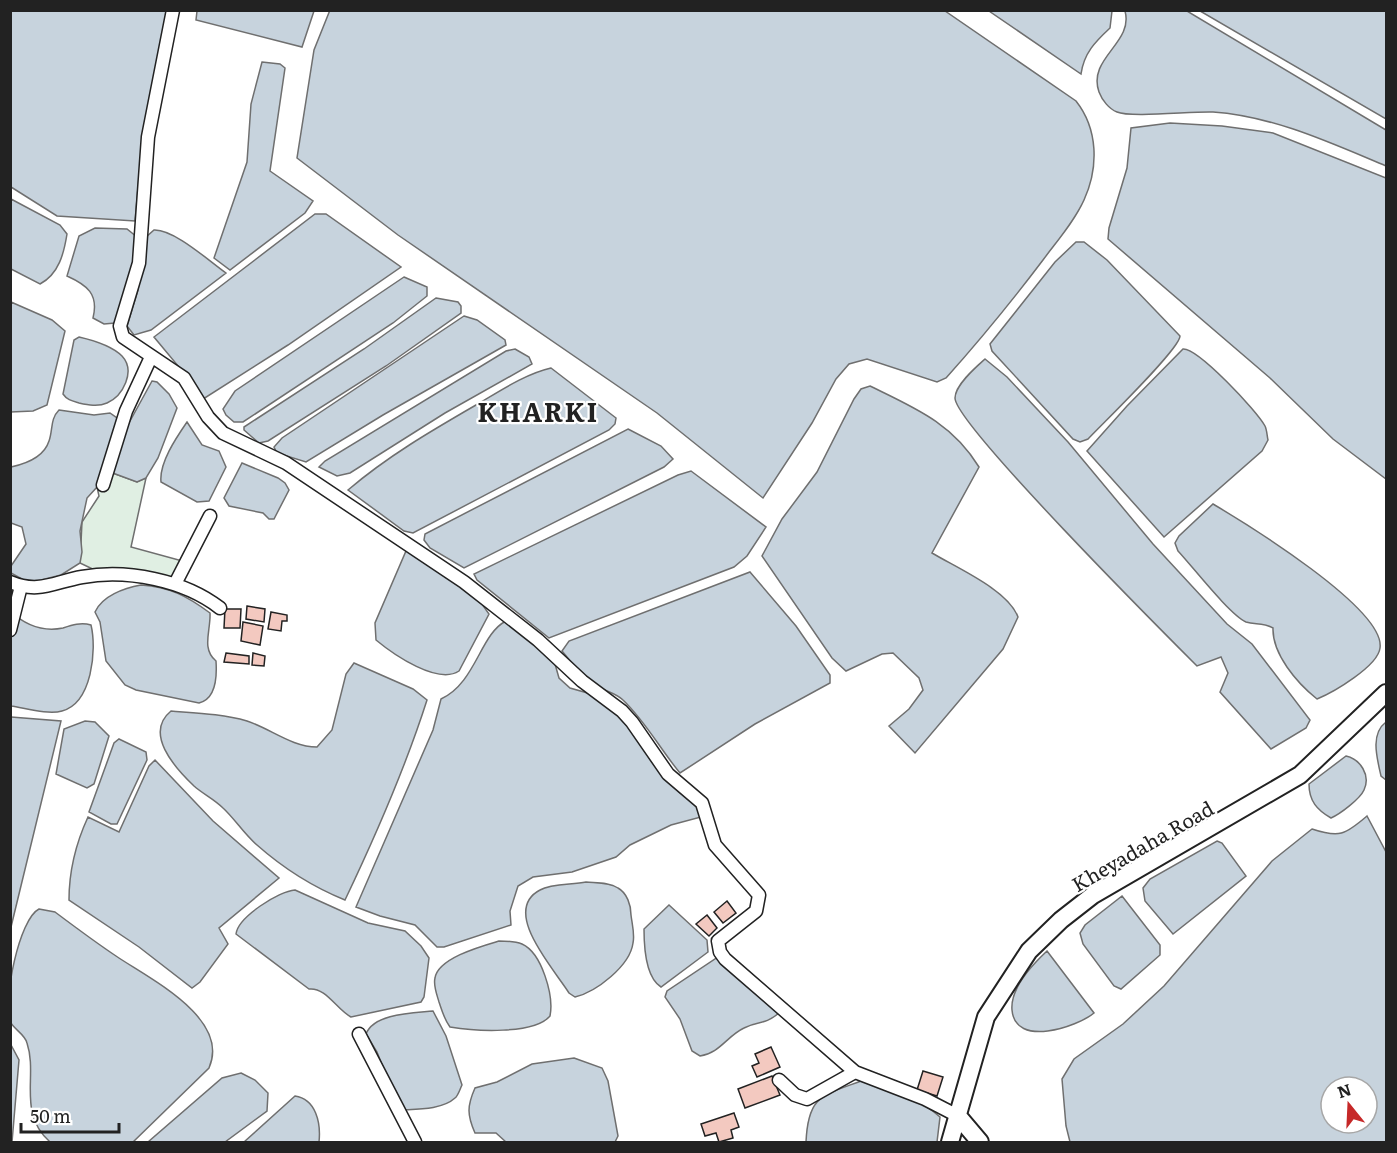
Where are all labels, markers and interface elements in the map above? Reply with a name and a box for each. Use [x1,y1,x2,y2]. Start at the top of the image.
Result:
district label: KHARKI [477,391,599,430]
street label: Kheyadaha Road [1065,792,1219,898]
north arrow [1319,1075,1379,1135]
text: N [1334,1076,1354,1103]
scale bar [21,1096,118,1134]
text: 50 m [30,1102,71,1129]

